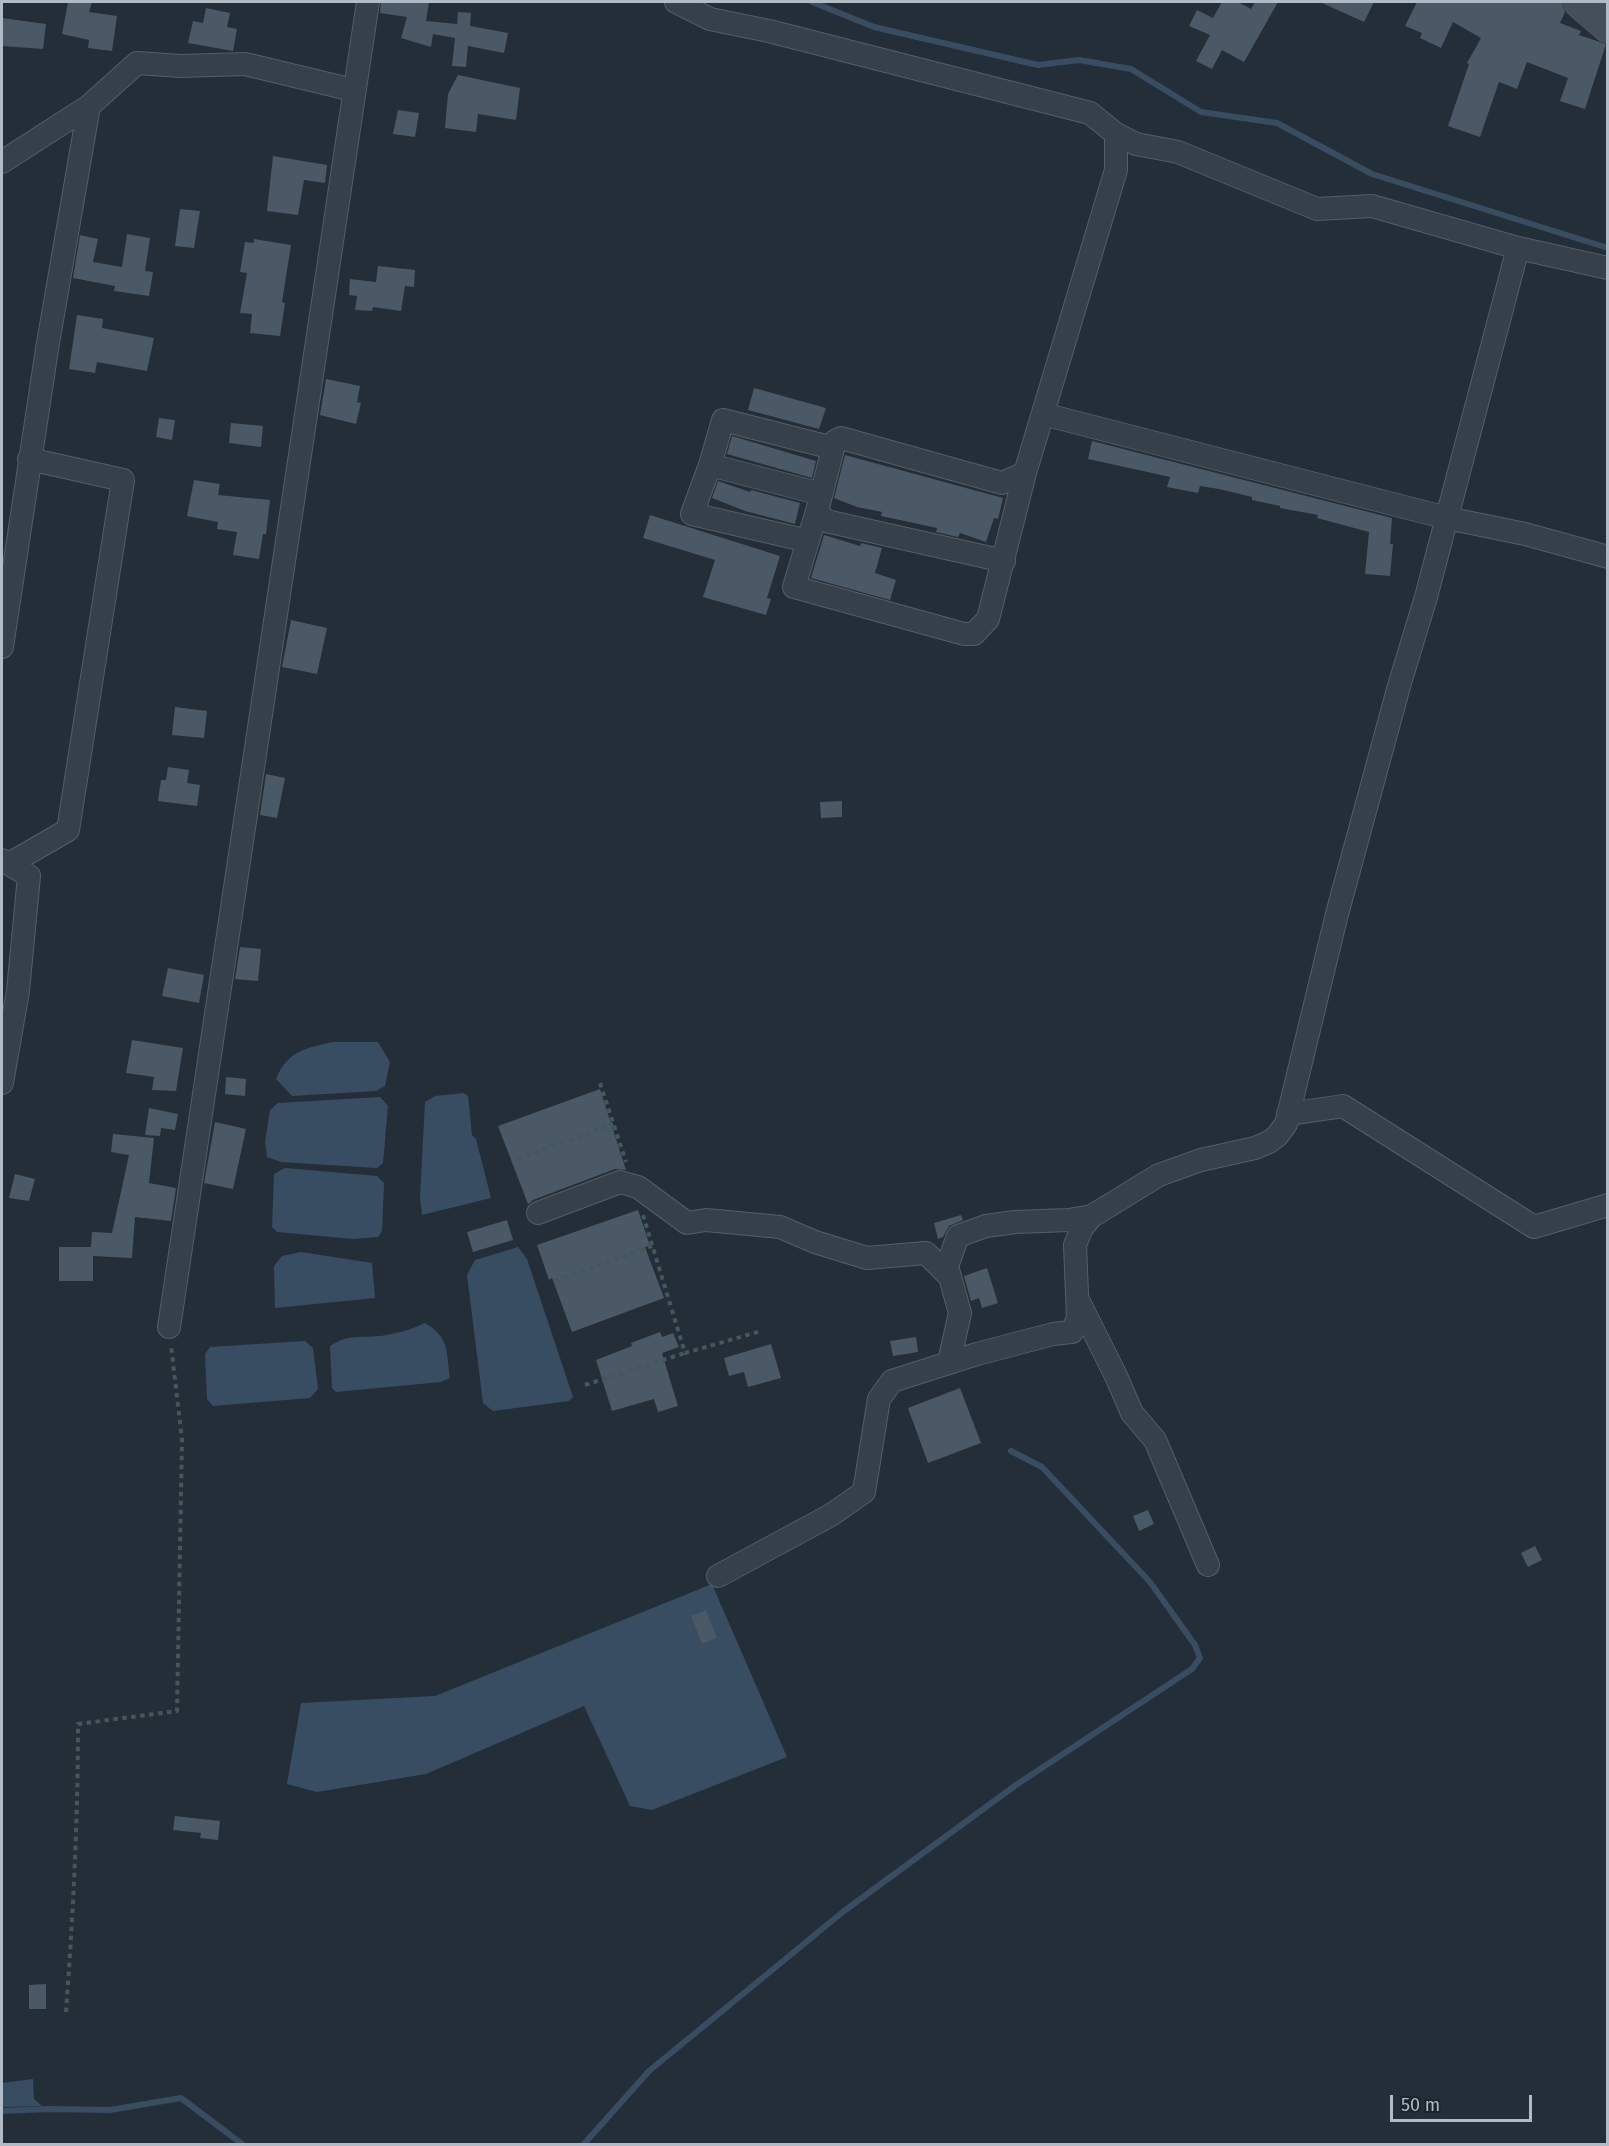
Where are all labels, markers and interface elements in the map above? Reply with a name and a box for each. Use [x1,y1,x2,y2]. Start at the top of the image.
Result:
scale bar [1393,2083,1536,2121]
text: 50 m [1401,2094,1440,2116]

